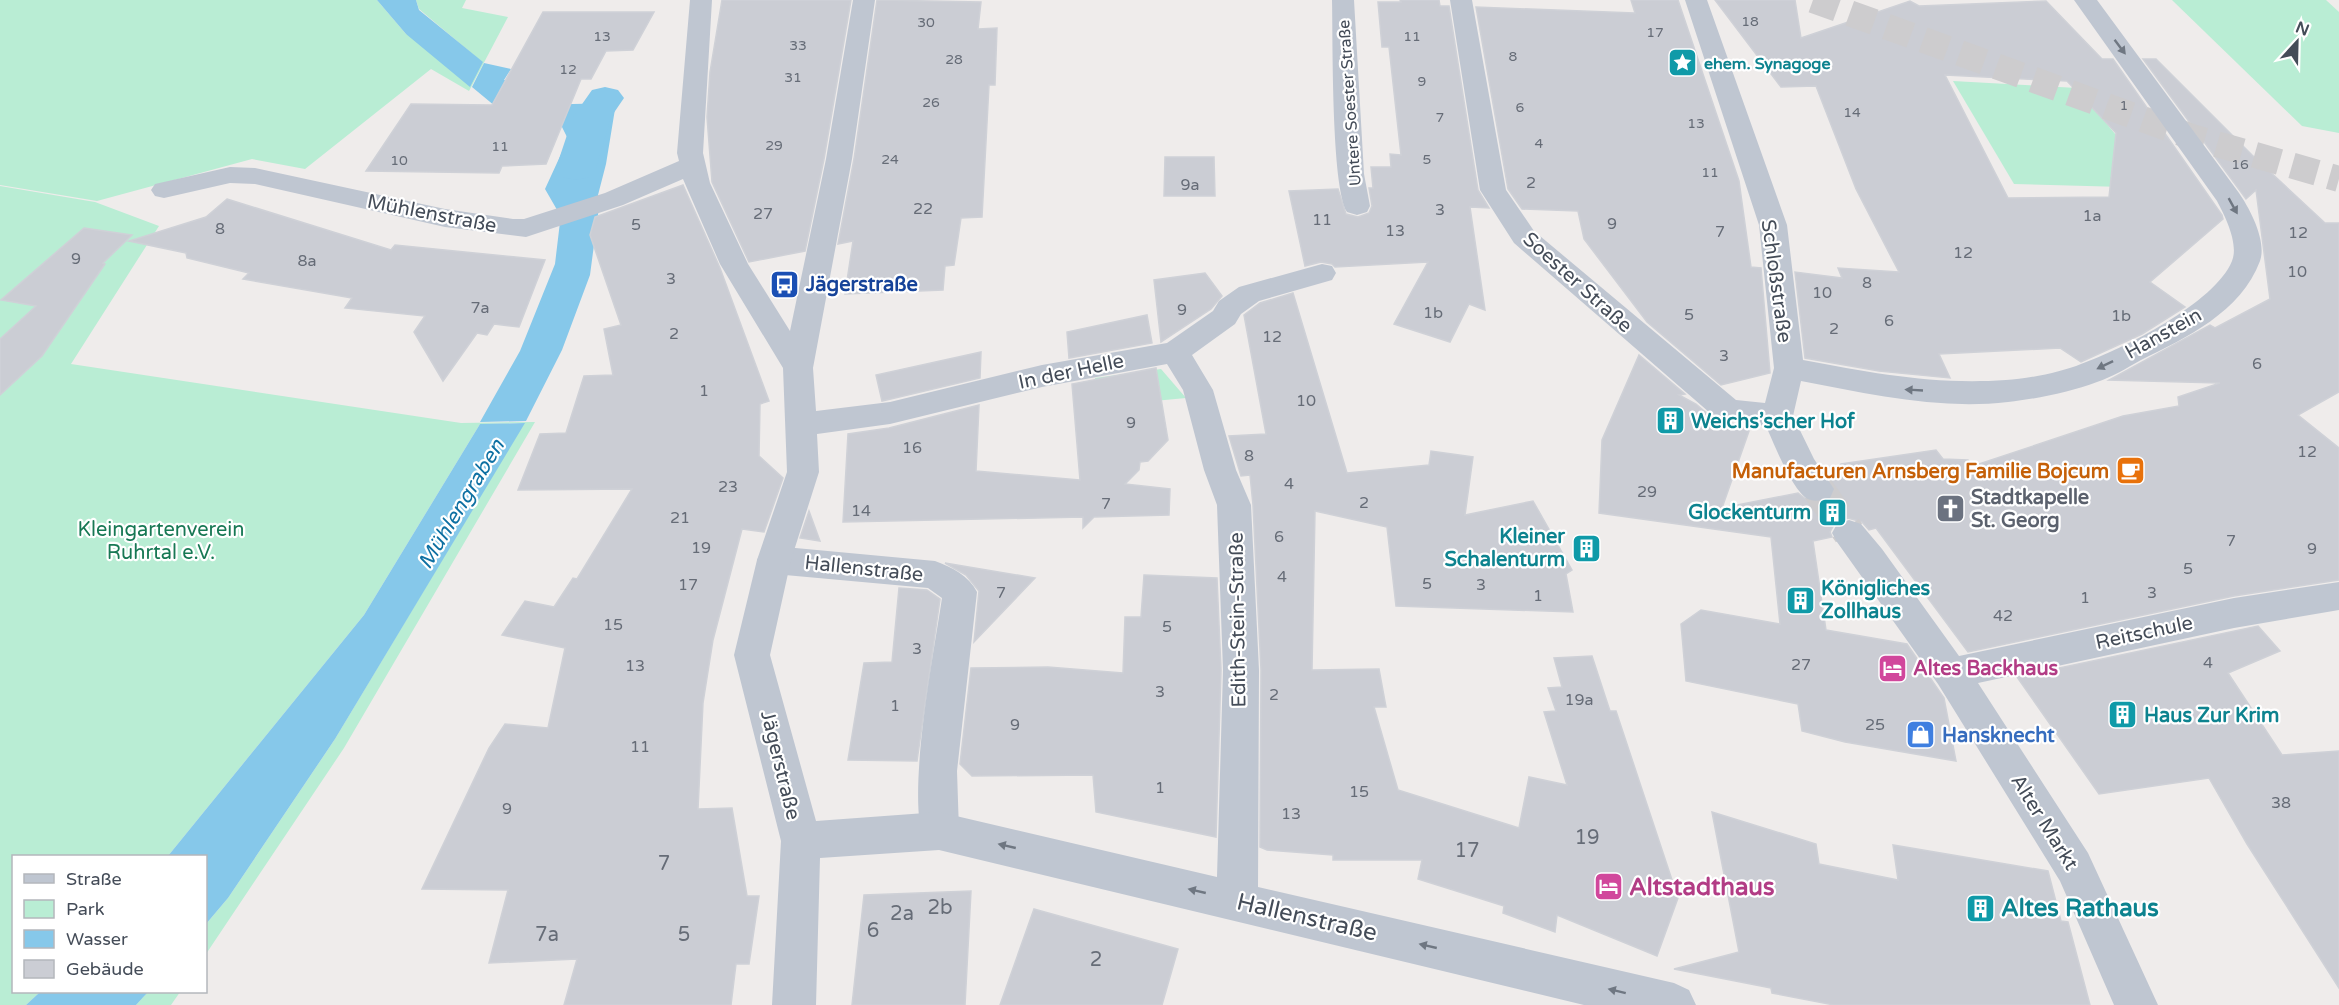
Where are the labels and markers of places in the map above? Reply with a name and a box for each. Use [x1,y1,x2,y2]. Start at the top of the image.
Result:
place icon: ehem. Synagoge [1667,47,1699,79]
place label: ehem. Synagoge [1704,54,1831,74]
bus stop icon: Jägerstraße [769,268,801,300]
place label: Jägerstraße [805,273,918,297]
building icon: Weichs’scher Hof [1654,405,1686,437]
place label: Weichs’scher Hof [1691,410,1855,434]
cafe icon: Manufacturen Arnsberg Familie Bojcum [2114,455,2146,487]
place label: Manufacturen Arnsberg Familie Bojcum [1732,460,2109,484]
place label: Stadtkapelle St. Georg [1971,486,2089,533]
church icon: Stadtkapelle St. Georg [1934,493,1966,525]
building icon: Glockenturm [1816,496,1848,528]
place label: Glockenturm [1688,501,1811,525]
place label: Kleiner Schalenturm [1445,525,1565,572]
building icon: Kleiner Schalenturm [1570,532,1602,564]
place label: Königliches Zollhaus [1821,577,1930,624]
building icon: Königliches Zollhaus [1784,584,1816,616]
hotel icon: Altes Backhaus [1876,652,1908,684]
place label: Altes Backhaus [1913,657,2059,681]
building icon: Haus Zur Krim [2107,699,2139,731]
place label: Haus Zur Krim [2144,704,2279,728]
shop icon: Hansknecht [1905,719,1937,751]
place label: Hansknecht [1942,724,2055,748]
hotel icon: Altstadthaus [1592,871,1624,903]
place label: Altstadthaus [1629,873,1774,902]
building icon: Altes Rathaus [1964,892,1996,924]
place label: Altes Rathaus [2001,894,2159,923]

